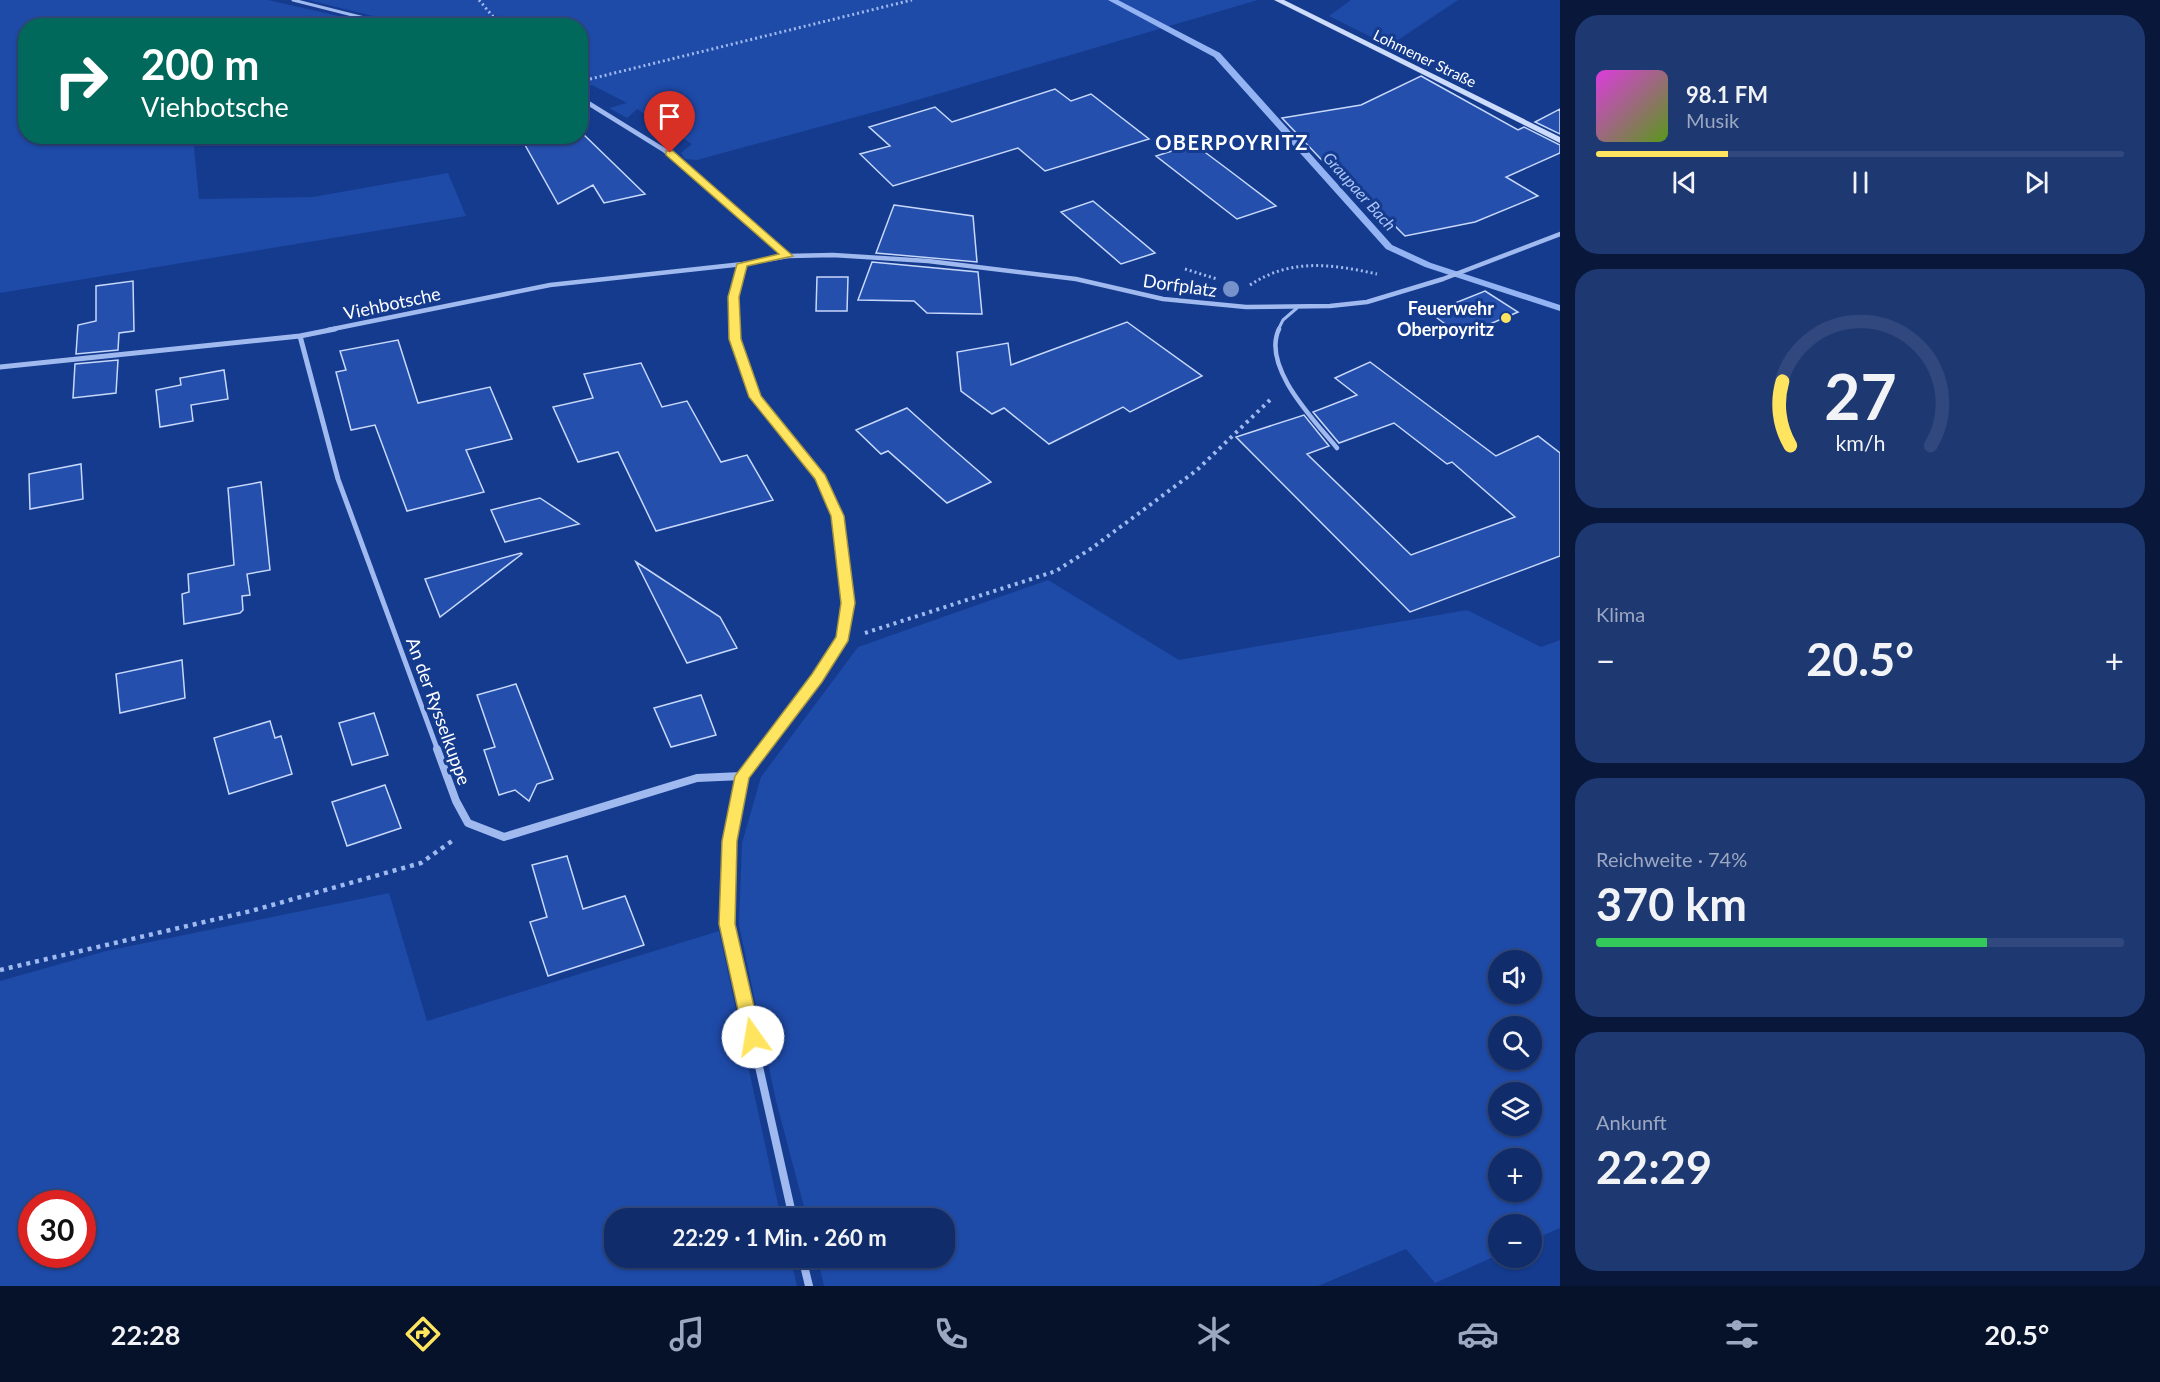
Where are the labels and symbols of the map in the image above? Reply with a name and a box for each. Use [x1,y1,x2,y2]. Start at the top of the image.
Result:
street label: Lohmener Straße [1371,25,1479,91]
pin [644,91,695,153]
district label: OBERPOYRITZ [1155,130,1309,154]
water label: Graupaer Bach [1320,148,1400,234]
street label: Dorfplatz [1142,269,1218,301]
street label: Viehbotsche [342,282,442,324]
place label: Feuerwehr Oberpoyritz [1397,297,1494,340]
marker: Feuerwehr Oberpoyritz [1499,311,1513,325]
street label: An der Rysselkuppe [402,634,476,788]
position arrow [721,1005,785,1069]
speed limit sign: 30 [18,1190,96,1268]

